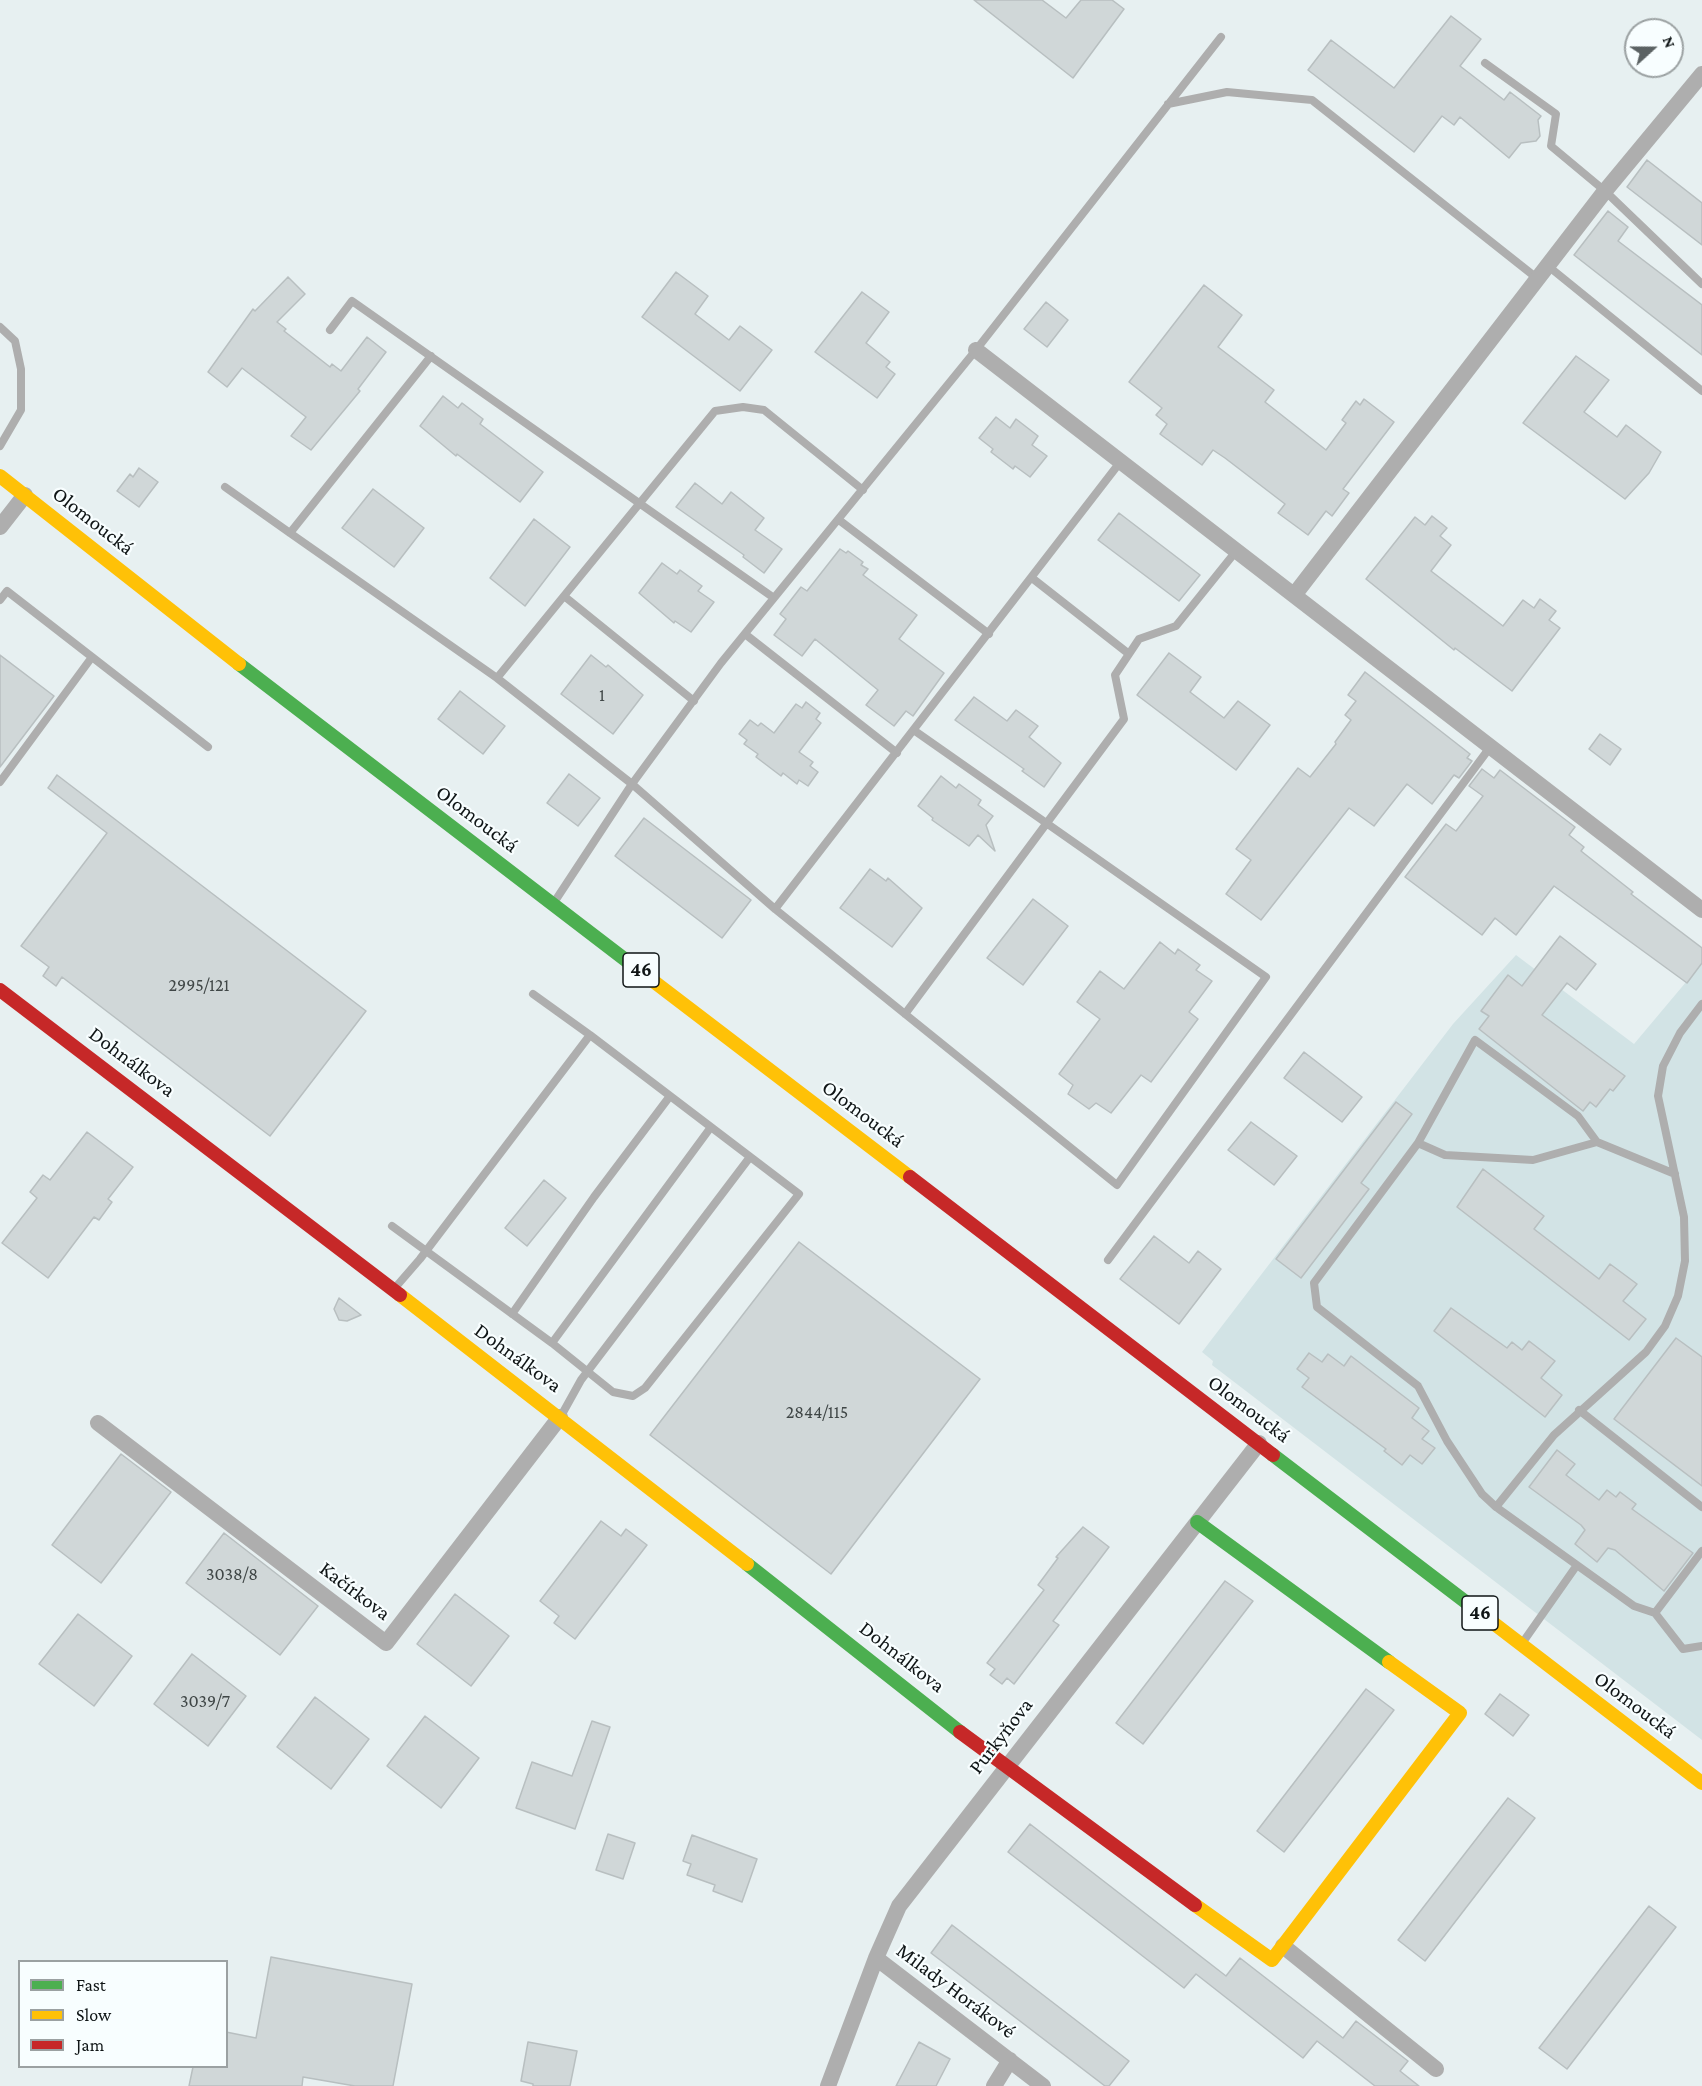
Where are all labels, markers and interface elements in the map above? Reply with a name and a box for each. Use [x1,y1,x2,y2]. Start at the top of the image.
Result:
north arrow [1624,18,1684,78]
text: N [1660,34,1679,50]
street label: Olomoucká [47,481,139,561]
house number: 1 [599,684,605,706]
street label: Olomoucká [431,780,523,858]
road number: 46 [623,953,659,987]
house number: 2995/121 [169,974,229,996]
street label: Dohnálkova [84,1021,180,1103]
street label: Olomoucká [817,1075,909,1153]
street label: Dohnálkova [469,1318,567,1398]
street label: Olomoucká [1203,1370,1295,1448]
house number: 2844/115 [786,1401,848,1423]
street label: Kačírkova [314,1556,396,1626]
house number: 3038/8 [206,1563,258,1585]
road number: 46 [1462,1596,1498,1630]
street label: Dohnálkova [854,1616,950,1698]
street label: Olomoucká [1589,1666,1681,1744]
house number: 3039/7 [180,1690,230,1712]
street label: Purkyňova [964,1693,1038,1779]
street label: Milady Horákové [891,1938,1021,2044]
legend [18,1960,228,2068]
text: Fast [76,1975,106,1995]
text: Slow [76,2005,111,2025]
text: Jam [76,2035,104,2055]

